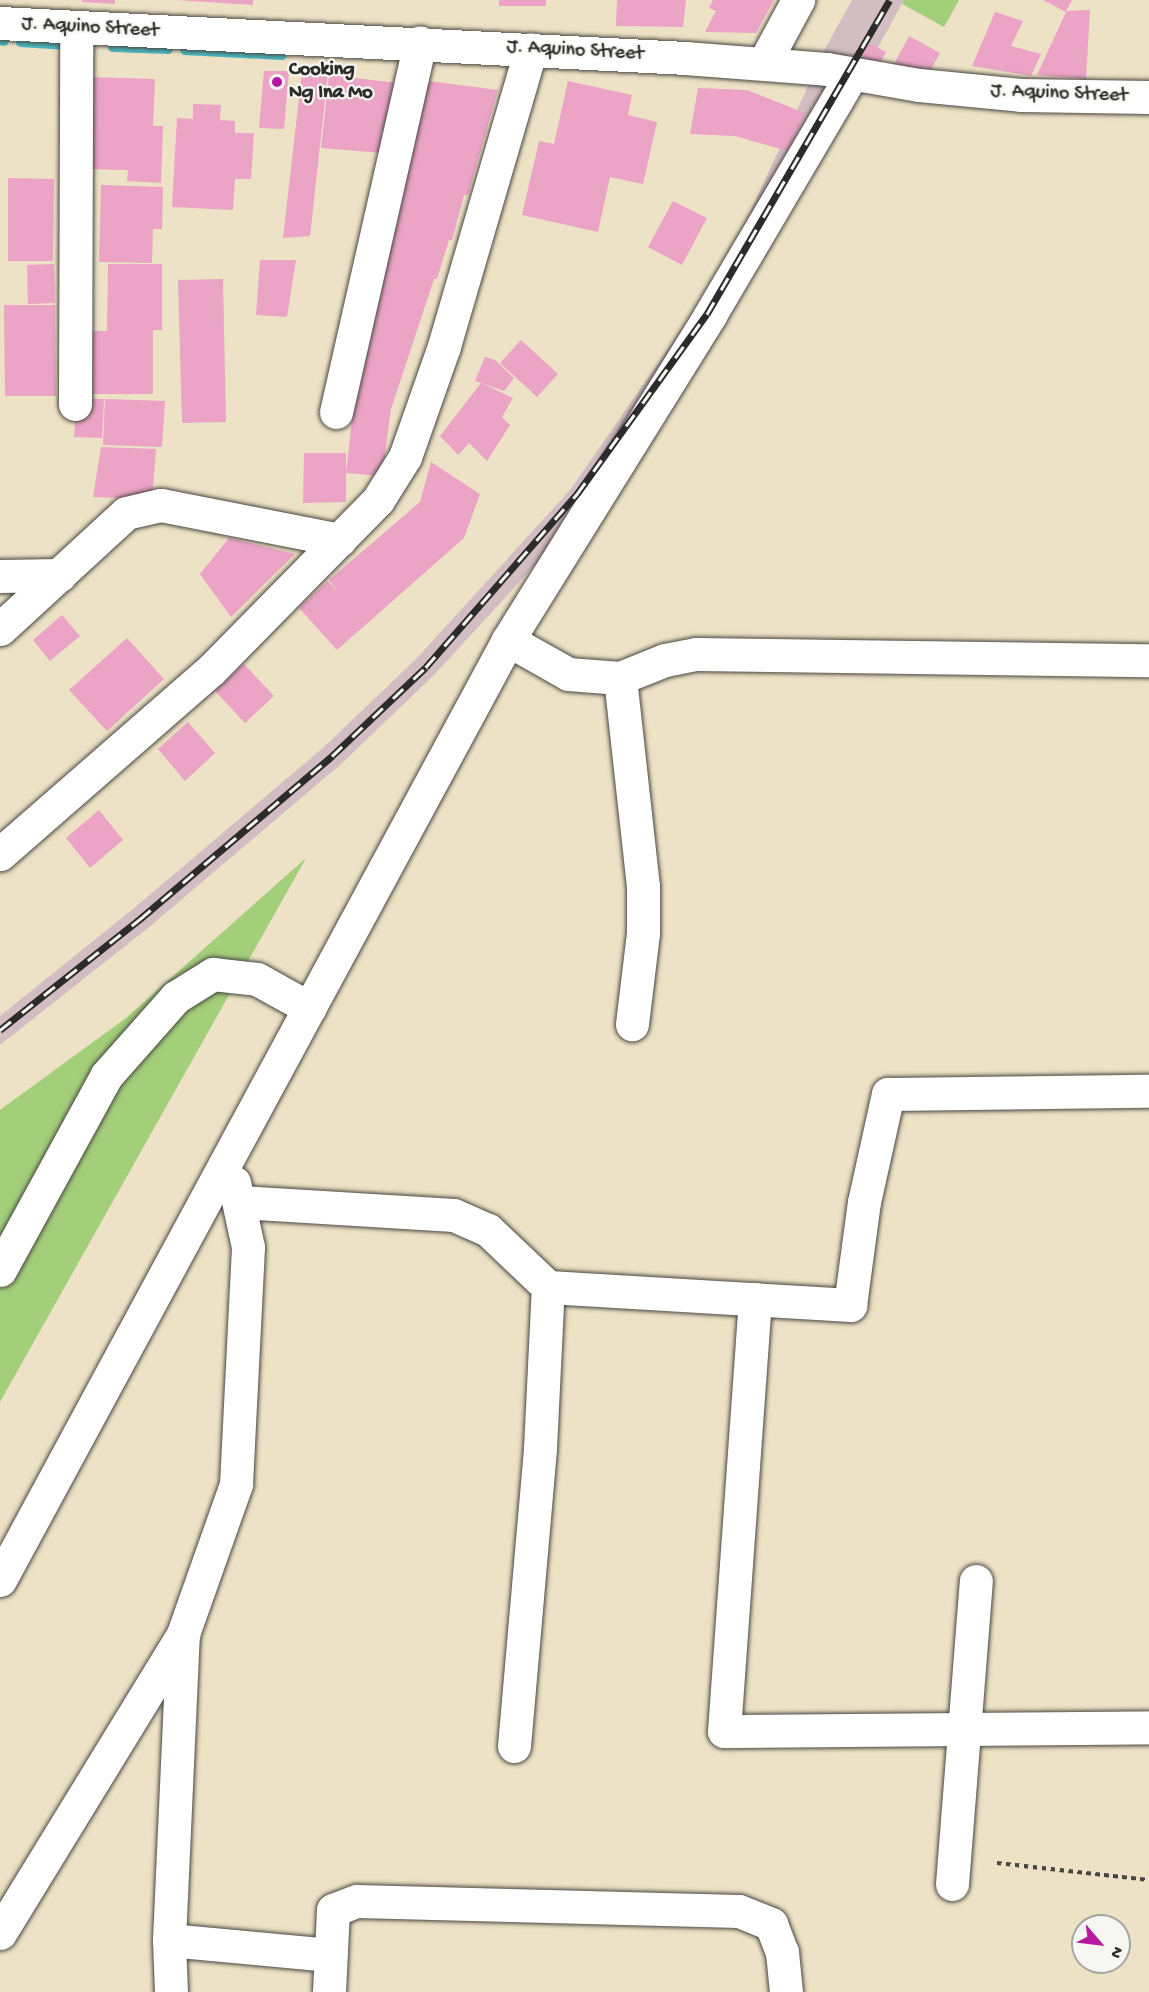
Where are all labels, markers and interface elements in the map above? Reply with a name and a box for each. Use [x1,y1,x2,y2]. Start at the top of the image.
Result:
street label: J. Aquino Street [21,12,159,44]
street label: J. Aquino Street [506,35,644,67]
place label: Cooking Ng Ina Mo [289,58,373,105]
marker: Cooking Ng Ina Mo [270,75,284,89]
street label: J. Aquino Street [990,80,1128,108]
north arrow [1071,1914,1131,1974]
text: N [1105,1943,1126,1961]

